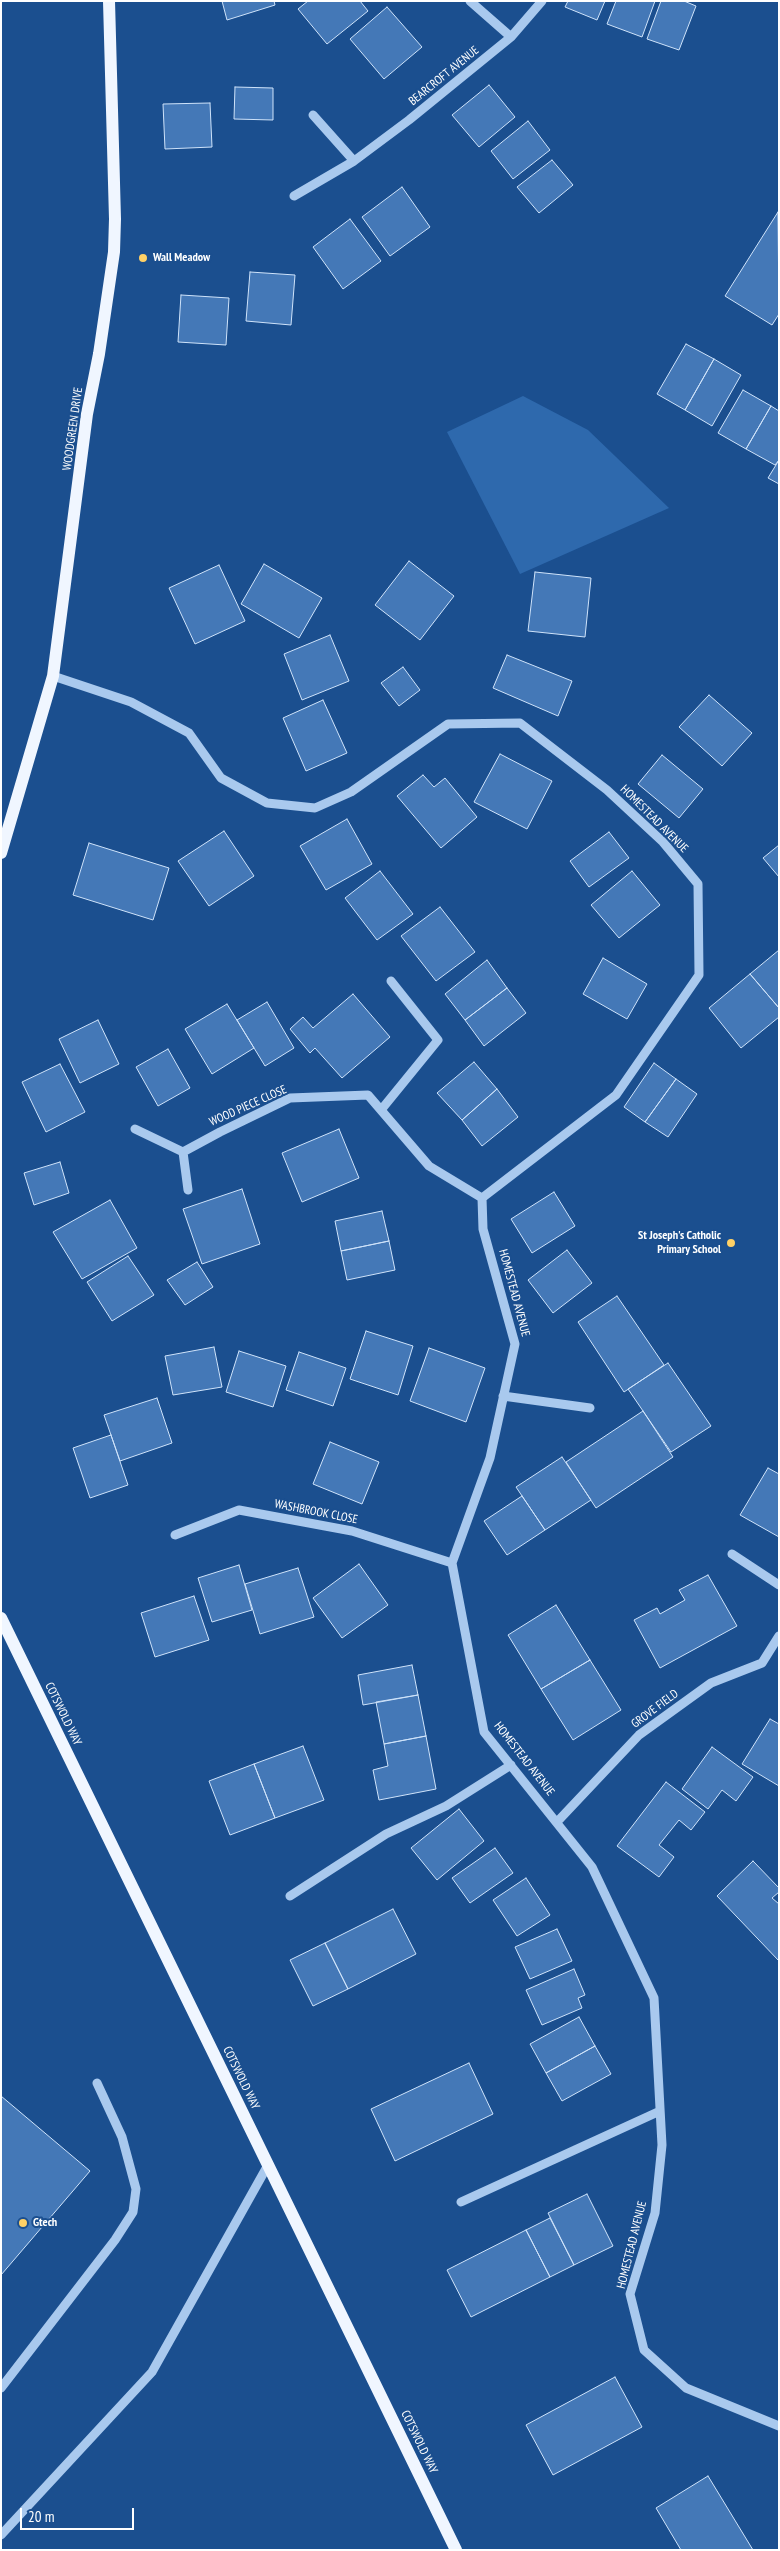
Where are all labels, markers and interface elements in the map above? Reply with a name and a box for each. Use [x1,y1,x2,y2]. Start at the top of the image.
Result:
street label: BEARCROFT AVENUE [406,43,482,109]
place label: Wall Meadow [153,251,210,265]
marker: Wall Meadow [137,252,149,264]
street label: WOODGREEN DRIVE [60,386,86,472]
street label: HOMESTEAD AVENUE [617,782,691,856]
street label: WOOD PIECE CLOSE [207,1083,289,1129]
place label: St Joseph's Catholic Primary School [638,1229,721,1257]
marker: St Joseph's Catholic Primary School [725,1237,737,1249]
street label: HOMESTEAD AVENUE [495,1248,533,1338]
street label: WASHBROOK CLOSE [273,1497,359,1527]
street label: COTSWOLD WAY [42,1680,84,1748]
street label: GROVE FIELD [629,1687,681,1731]
street label: HOMESTEAD AVENUE [491,1719,557,1799]
street label: COTSWOLD WAY [220,2044,262,2112]
street label: HOMESTEAD AVENUE [614,2200,650,2290]
place label: Gtech [33,2216,57,2230]
marker: Gtech [17,2217,29,2229]
street label: COTSWOLD WAY [398,2408,440,2476]
scale bar [22,2498,136,2530]
text: 20 m [28,2507,54,2526]

